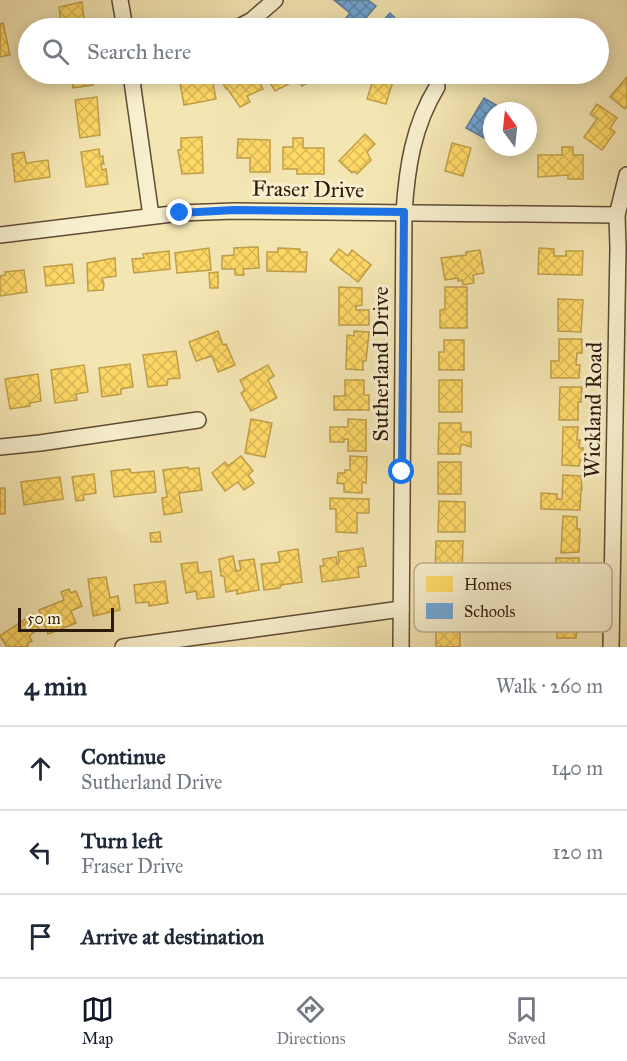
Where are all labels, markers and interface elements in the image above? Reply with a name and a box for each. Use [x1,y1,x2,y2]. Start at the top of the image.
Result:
search box [18,18,609,84]
icon: search [39,35,72,68]
text: Search here [87,38,191,65]
north arrow [483,102,537,156]
street label: Fraser Drive [252,175,364,203]
route end [166,199,192,225]
street label: Sutherland Drive [367,286,394,442]
street label: Wickland Road [578,342,608,478]
route start [388,458,414,484]
legend [414,563,612,632]
text: Homes [464,575,512,594]
text: Schools [464,602,515,621]
scale bar [18,605,114,632]
text: 50 m [27,609,61,628]
text: 4 min [24,670,87,702]
text: Walk · 260 m [496,674,603,698]
text: Continue [81,743,166,770]
icon: ahead [24,752,57,785]
text: 140 m [551,756,603,780]
text: Sutherland Drive [81,770,222,794]
text: Turn left [81,827,163,854]
icon: left [24,836,57,869]
text: 120 m [552,840,603,864]
text: Fraser Drive [81,854,183,878]
icon: arrive [24,920,57,953]
text: Arrive at destination [81,923,264,950]
tab: Map [81,993,114,1048]
tab: Directions [276,993,345,1048]
tab: Saved [508,993,546,1048]

